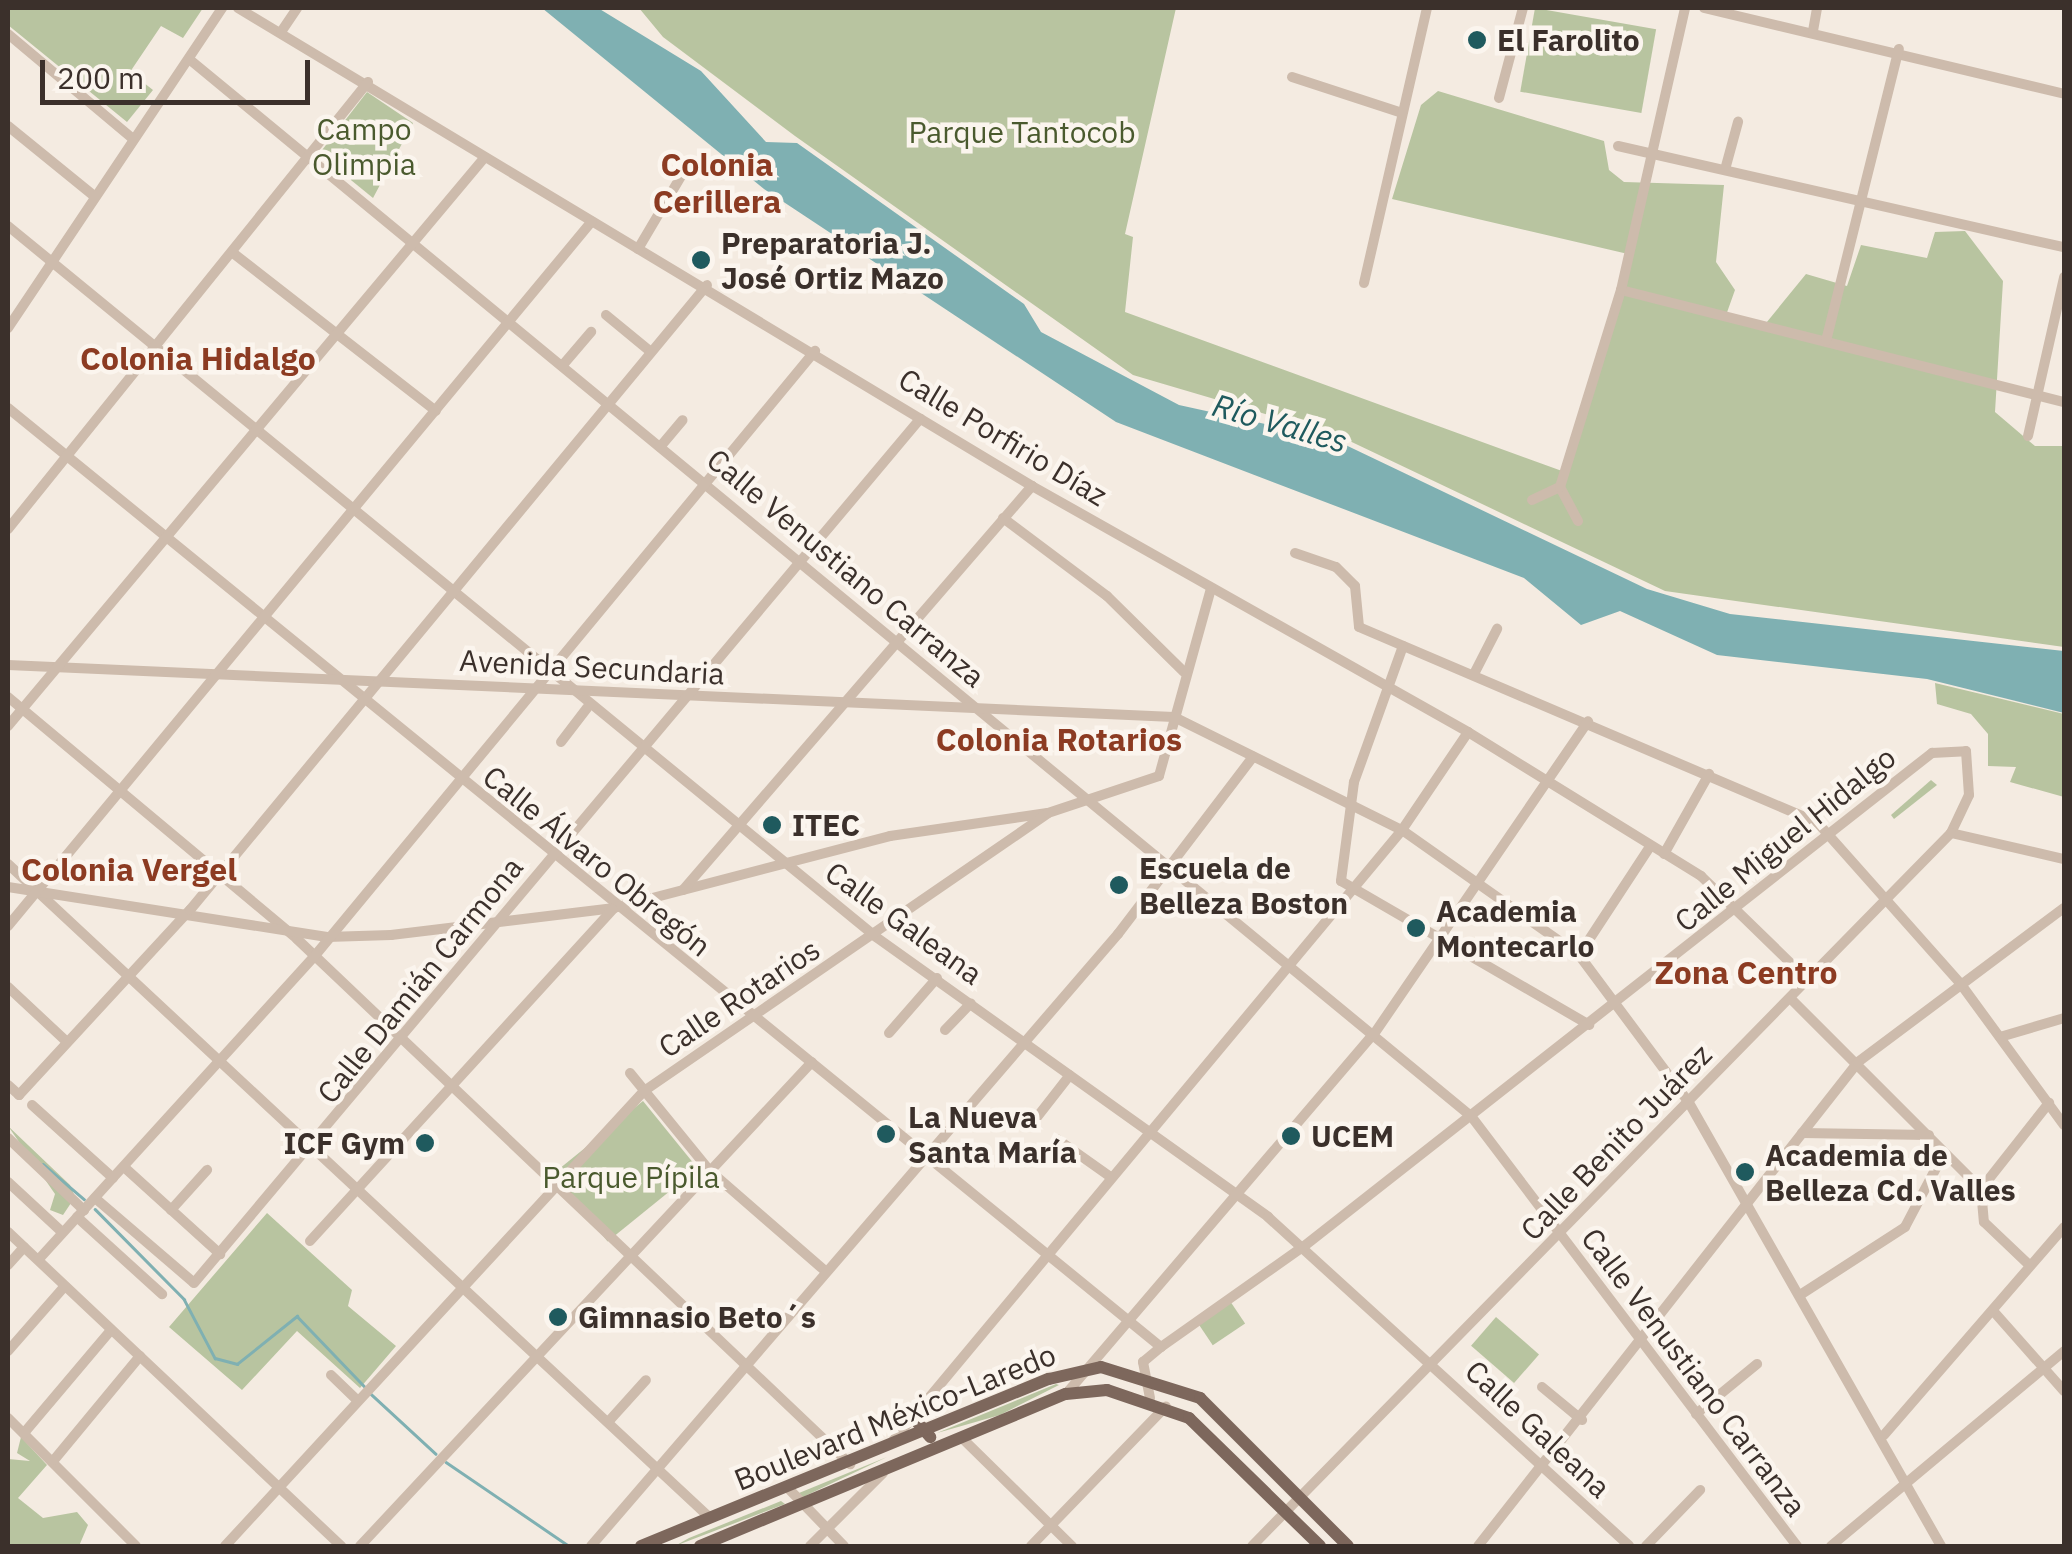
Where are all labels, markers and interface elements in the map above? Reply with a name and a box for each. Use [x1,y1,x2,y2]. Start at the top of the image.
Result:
place label: El Farolito [1497,22,1640,58]
marker: El Farolito [1466,29,1488,51]
scale bar [45,40,315,102]
text: 200 m [57,58,144,97]
park label: Campo Olimpia [312,111,416,182]
park label: Parque Tantocob [908,114,1136,150]
district label: Colonia Cerillera [653,146,781,221]
place label: Preparatoria J. José Ortiz Mazo [721,225,944,296]
marker: Preparatoria J. José Ortiz Mazo [690,249,712,271]
district label: Colonia Hidalgo [80,339,316,377]
street label: Calle Porfirio Díaz [892,361,1114,513]
water label: Río Valles [1208,385,1352,461]
street label: Calle Venustiano Carranza [700,441,992,695]
street label: Avenida Secundaria [458,642,726,692]
district label: Colonia Rotarios [936,720,1182,758]
street label: Calle Miguel Hidalgo [1667,739,1903,939]
street label: Calle Álvaro Obregón [476,758,718,964]
place label: ITEC [792,807,860,843]
marker: ITEC [761,814,783,836]
district label: Colonia Vergel [21,850,237,888]
street label: Calle Damián Carmona [310,850,530,1110]
place label: Escuela de Belleza Boston [1139,850,1348,920]
street label: Calle Galeana [819,854,989,992]
marker: Escuela de Belleza Boston [1108,874,1130,896]
place label: Academia Montecarlo [1436,893,1594,964]
marker: Academia Montecarlo [1405,917,1427,939]
street label: Calle Rotarios [652,931,826,1065]
district label: Zona Centro [1654,953,1838,991]
street label: Calle Benito Juárez [1513,1036,1719,1248]
place label: La Nueva Santa María [908,1099,1077,1170]
place label: UCEM [1311,1118,1394,1154]
marker: La Nueva Santa María [873,1121,899,1147]
place label: ICF Gym [283,1125,405,1161]
marker: UCEM [1280,1125,1302,1147]
marker: ICF Gym [414,1132,436,1154]
place label: Academia de Belleza Cd. Valles [1765,1137,2016,1208]
park label: Parque Pípila [542,1159,720,1195]
marker: Academia de Belleza Cd. Valles [1734,1161,1756,1183]
street label: Calle Venustiano Carranza [1574,1221,1814,1523]
place label: Gimnasio Beto´s [578,1299,816,1335]
marker: Gimnasio Beto´s [547,1306,569,1328]
street label: Boulevard México-Laredo [729,1336,1061,1498]
street label: Calle Galeana [1458,1353,1618,1505]

